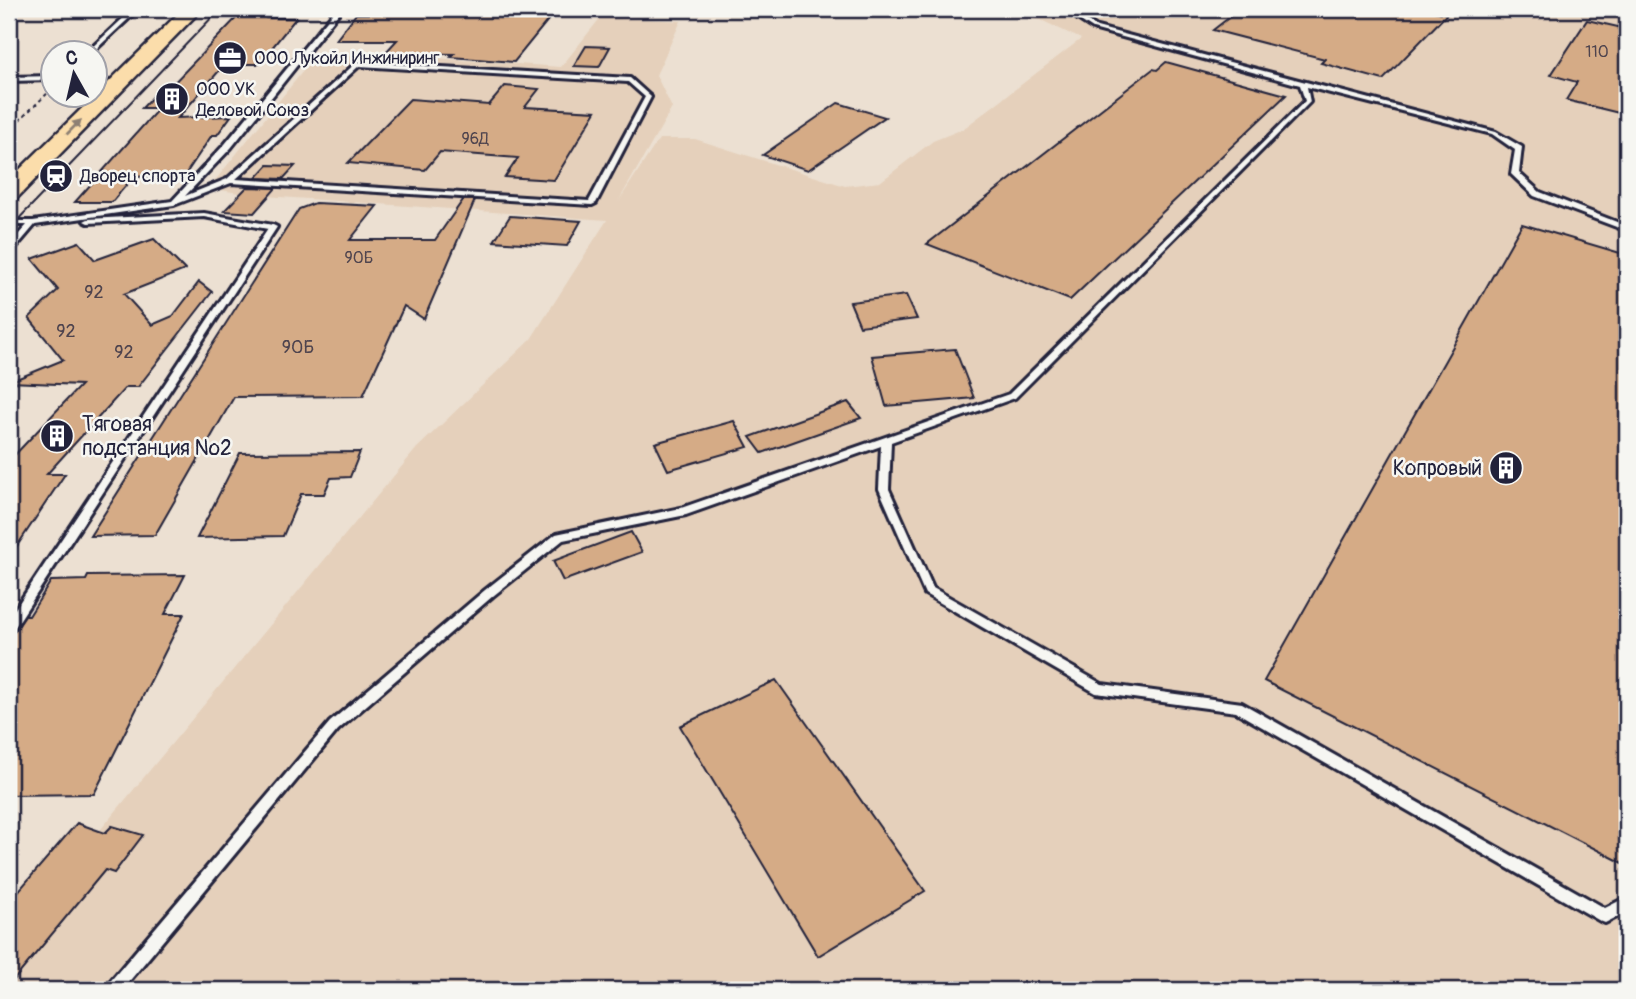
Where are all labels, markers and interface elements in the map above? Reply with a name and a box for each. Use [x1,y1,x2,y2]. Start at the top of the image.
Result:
north arrow [38,38,108,108]
office icon: ООО Лукойл Инжиниринг [211,39,249,77]
house number: 110 [1585,42,1609,62]
text: С [64,45,80,71]
place label: ООО Лукойл Инжиниринг [254,47,440,70]
place label: ООО УК Деловой Союз [195,78,309,122]
building icon: ООО УК Деловой Союз [153,80,191,118]
one-way arrow [66,119,83,136]
house number: 96Д [461,129,489,149]
station icon: Дворец спорта [37,157,75,195]
place label: Дворец спорта [79,165,196,188]
house number: 90Б [345,248,373,268]
house number: 92 [84,281,104,304]
house number: 92 [56,320,76,343]
house number: 90Б [282,336,314,359]
house number: 92 [114,341,134,364]
place label: Тяговая подстанция №2 [82,411,232,462]
building icon: Тяговая подстанция №2 [38,417,76,455]
building icon: Копровый [1487,449,1525,487]
place label: Копровый [1393,455,1482,482]

